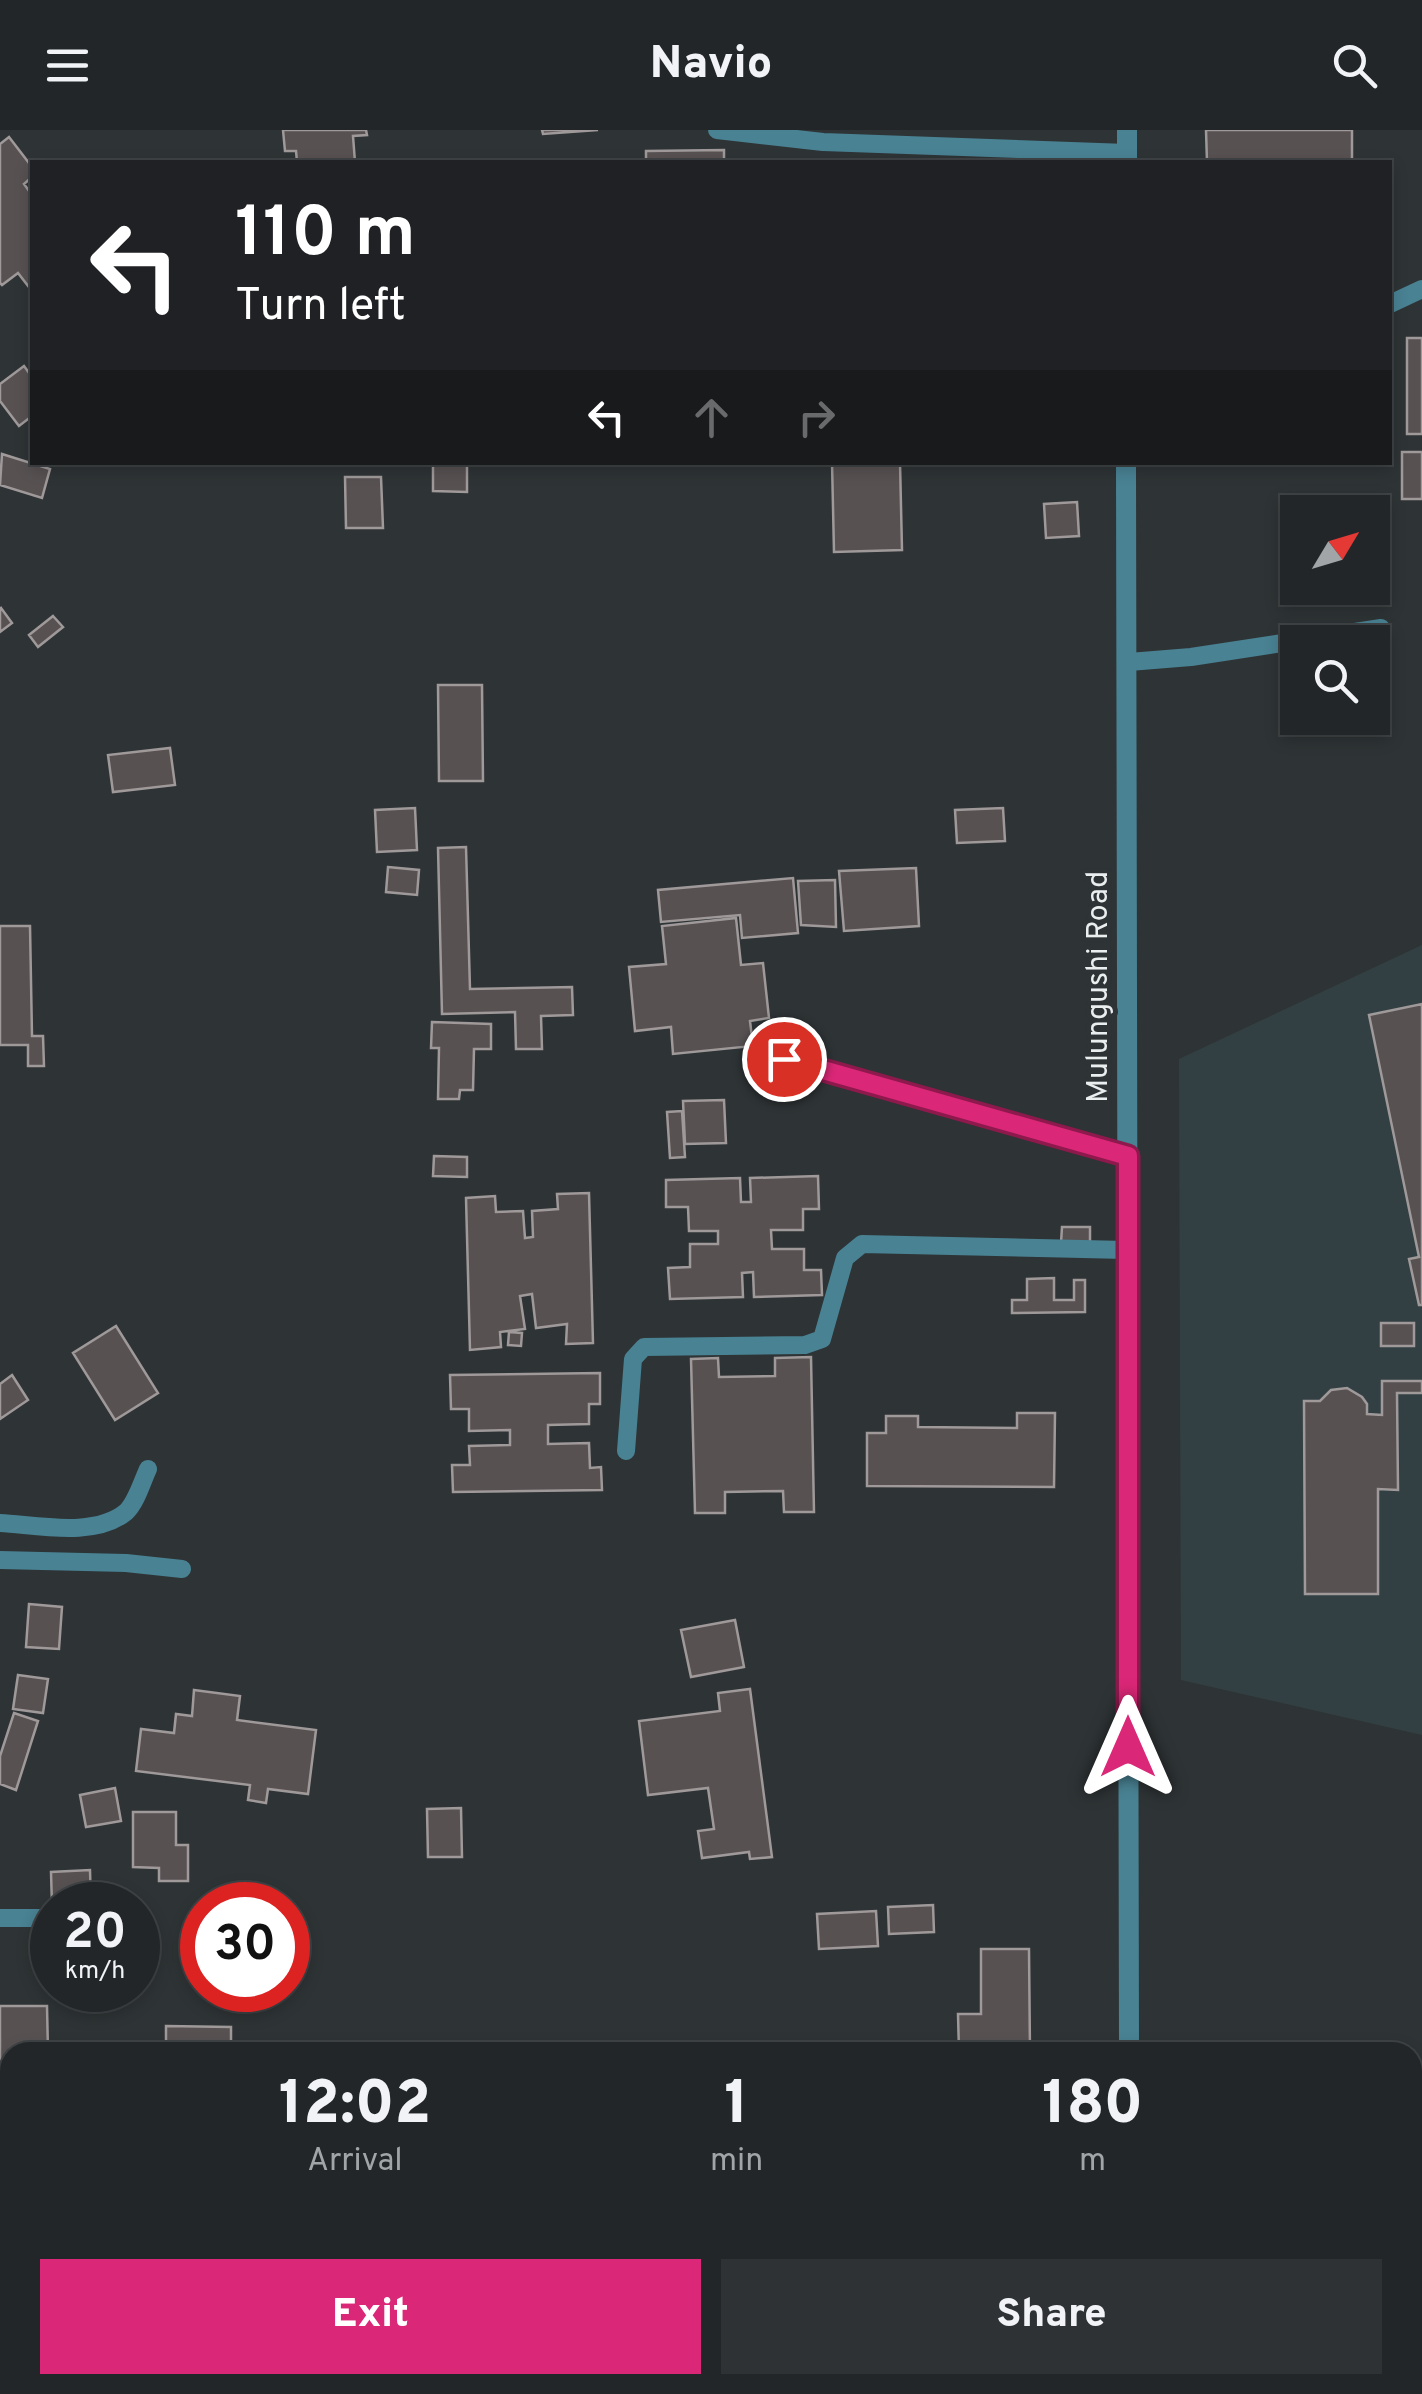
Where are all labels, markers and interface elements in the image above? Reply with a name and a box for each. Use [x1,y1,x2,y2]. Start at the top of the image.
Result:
text: Navio [650,37,772,94]
icon: menu [40,38,95,93]
icon: search [1327,38,1382,93]
text: 110 m [235,192,416,281]
icon: left [70,200,200,330]
text: Turn left [235,279,406,336]
icon: left [579,390,634,445]
icon: ahead [684,390,739,445]
icon: right [789,390,844,445]
north arrow [1280,495,1390,605]
map controls [1280,495,1390,735]
button: search [1280,625,1390,735]
street label: Mulungushi Road [1081,871,1118,1103]
pin [742,1017,827,1102]
icon: arrive [757,1032,812,1087]
position arrow [1076,1695,1180,1799]
speed limit sign: 30 [180,1882,310,2012]
text: 20 [63,1903,127,1966]
text: km/h [65,1956,125,1988]
text: 12:02 [279,2069,431,2145]
text: 1 [724,2069,749,2145]
text: 180 [1042,2069,1143,2145]
text: Arrival [307,2142,403,2182]
text: min [710,2142,763,2182]
text: m [1079,2142,1106,2182]
button: Exit [40,2259,701,2374]
button: Share [721,2259,1382,2374]

